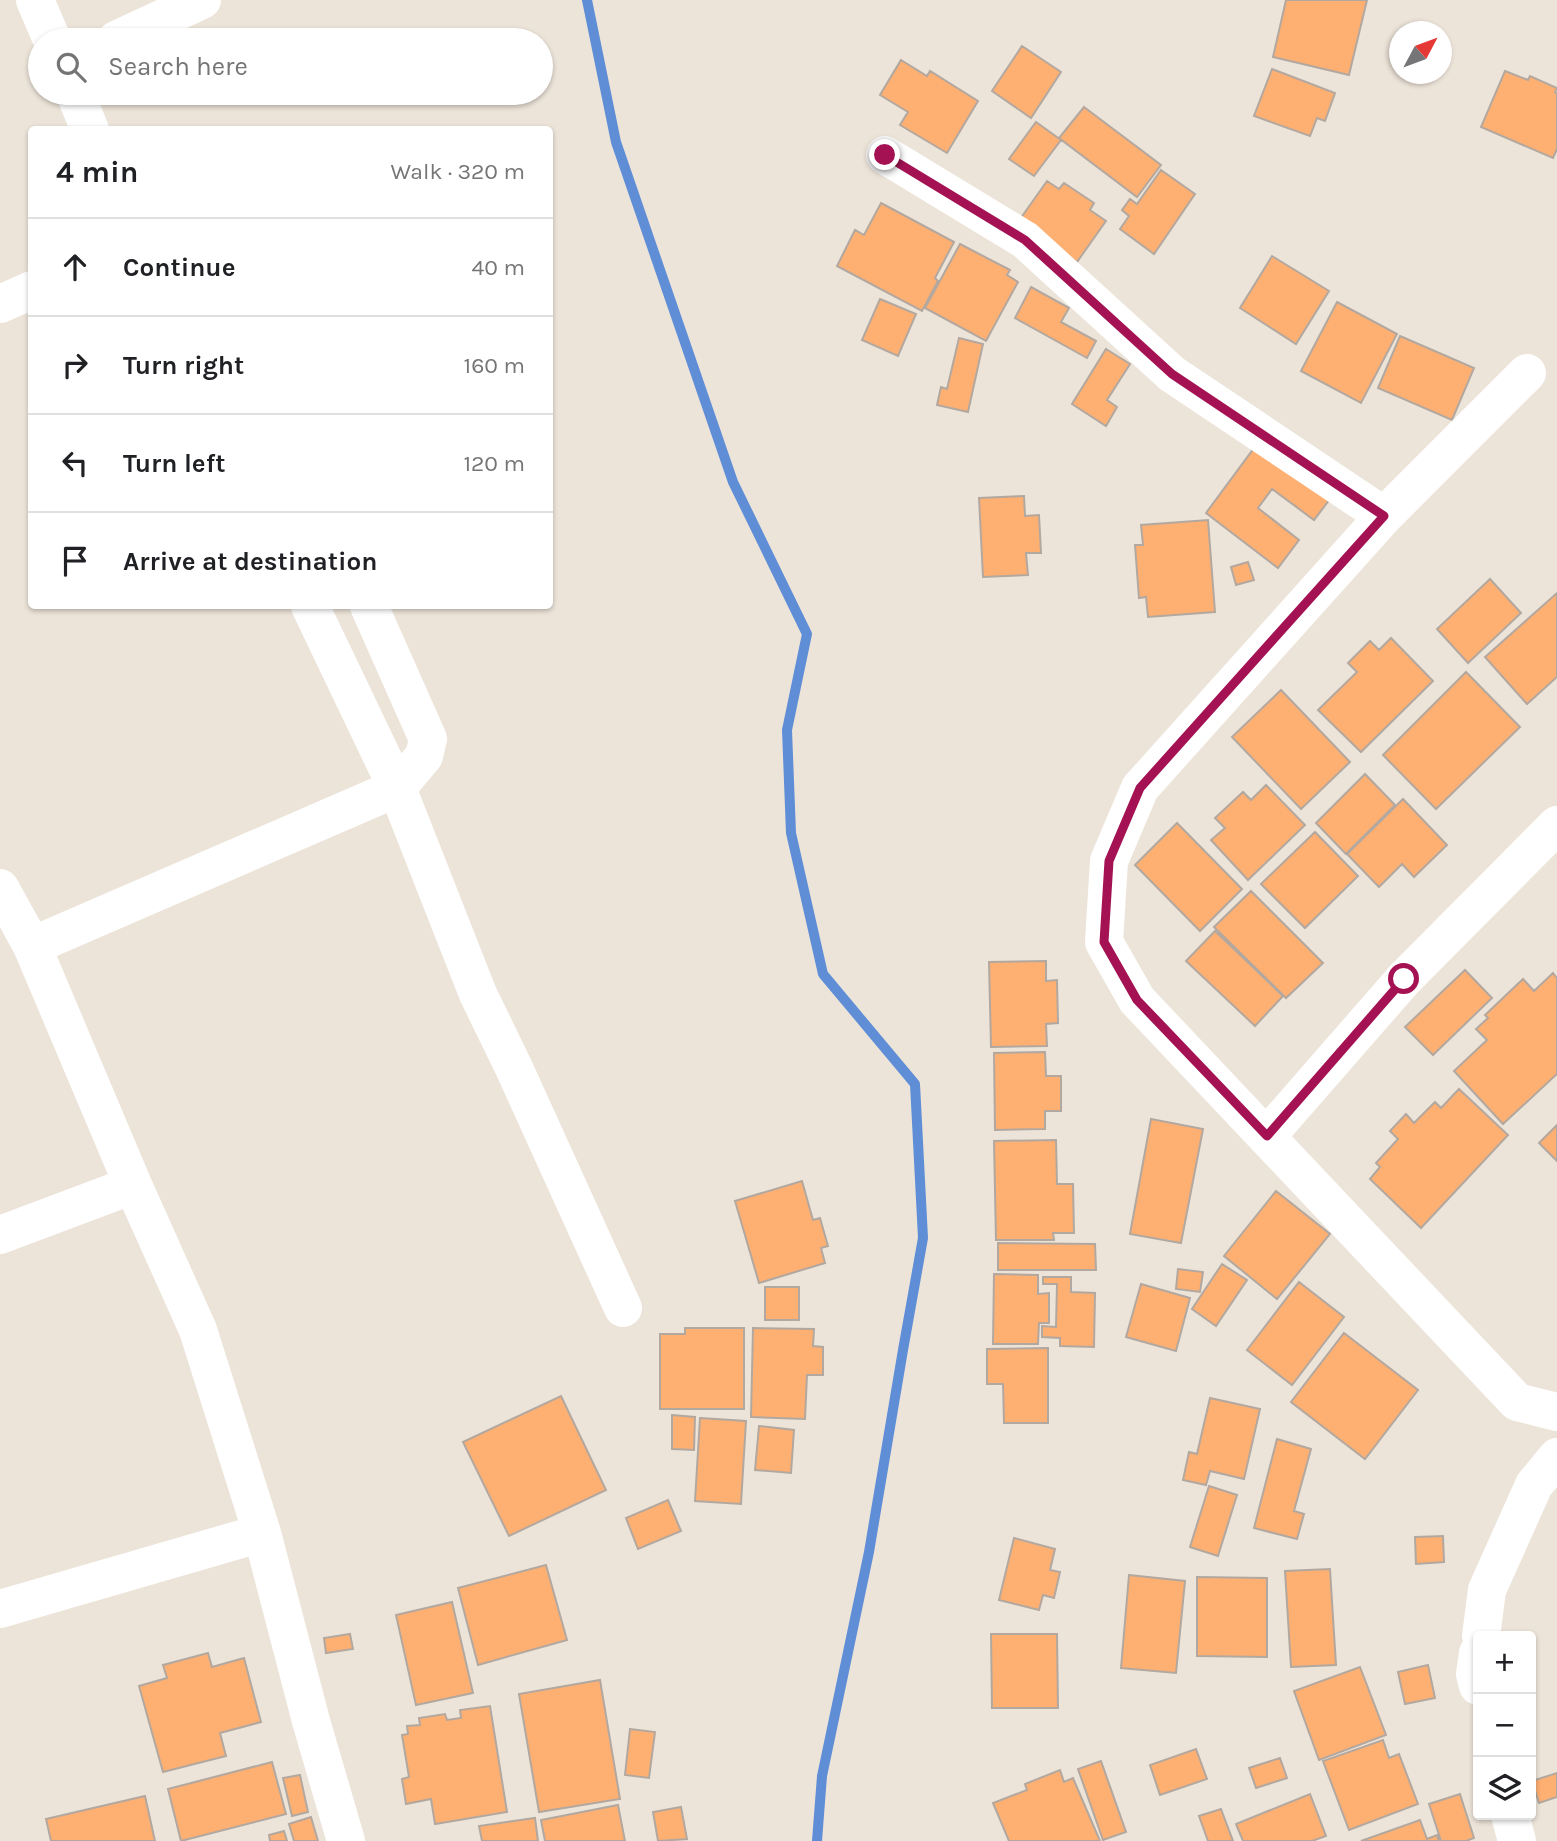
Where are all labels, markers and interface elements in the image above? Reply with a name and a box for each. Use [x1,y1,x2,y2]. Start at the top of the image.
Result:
north arrow [1389,21,1452,84]
search box [28,28,553,105]
icon: search [52,48,90,86]
text: Search here [108,51,248,82]
route end [869,139,900,170]
text: 4 min [56,154,138,190]
text: Walk · 320 m [391,158,525,185]
icon: ahead [56,248,94,286]
text: Continue [123,252,235,283]
text: 40 m [472,254,525,281]
icon: right [56,346,94,384]
text: Turn right [123,350,244,381]
text: 160 m [464,352,525,379]
icon: left [56,444,94,482]
text: Turn left [123,448,225,479]
text: 120 m [463,450,525,477]
icon: arrive [56,542,94,580]
text: Arrive at destination [123,546,377,577]
route start [1388,963,1419,994]
map controls [1473,1631,1536,1820]
button: + [1473,1631,1536,1694]
button: − [1473,1694,1536,1757]
button: layers [1473,1757,1536,1820]

